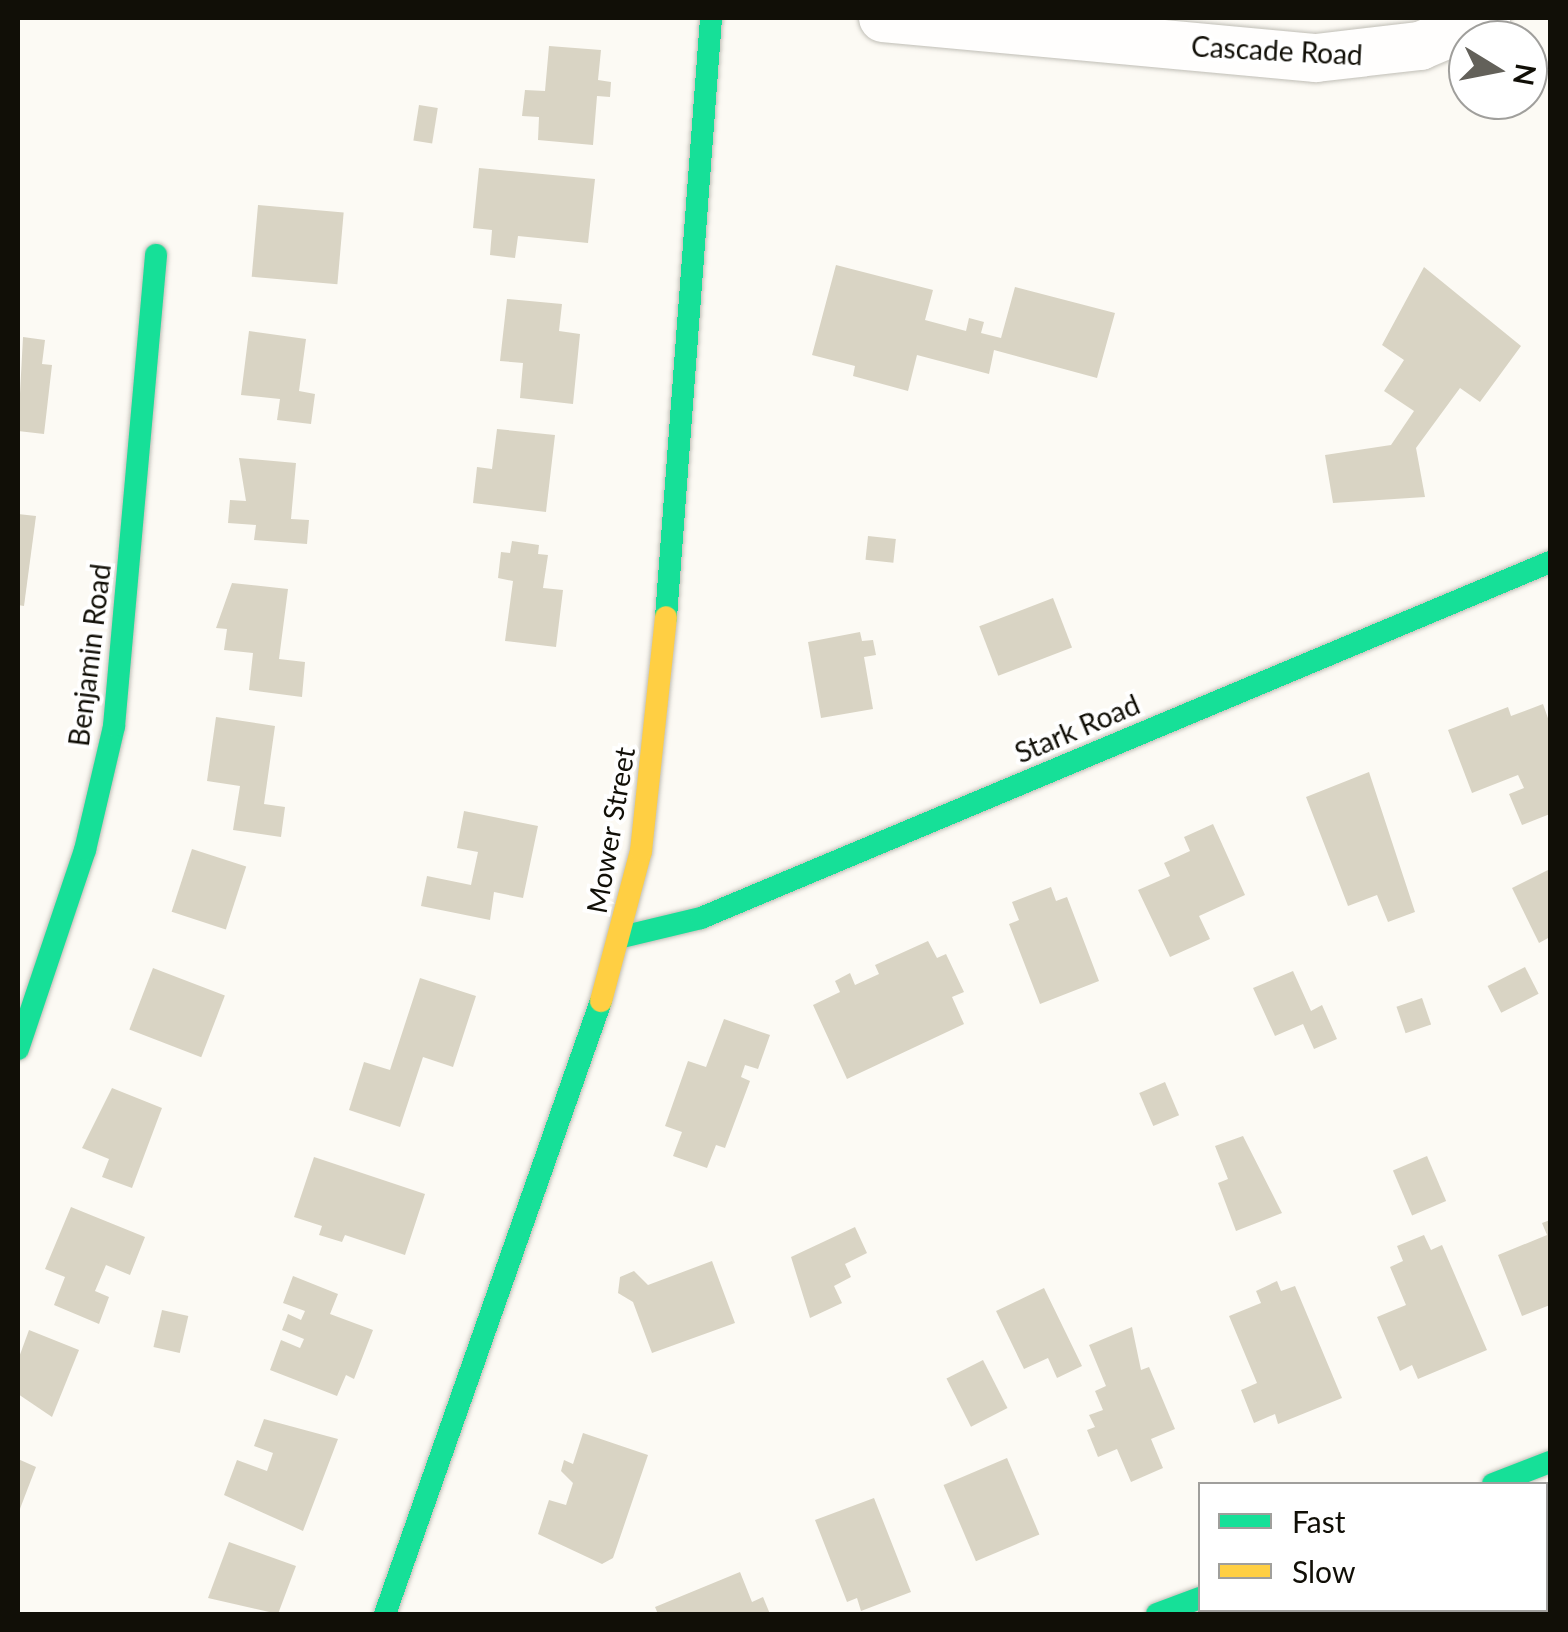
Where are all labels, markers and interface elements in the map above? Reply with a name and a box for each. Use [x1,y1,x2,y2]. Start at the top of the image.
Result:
north arrow [1448,20,1548,120]
street label: Cascade Road [1190,29,1364,71]
text: N [1507,61,1544,88]
street label: Benjamin Road [61,562,117,748]
street label: Stark Road [1010,687,1144,769]
street label: Mower Street [579,744,641,916]
legend [1198,1482,1548,1612]
text: Fast [1292,1503,1346,1539]
text: Slow [1292,1553,1355,1589]

